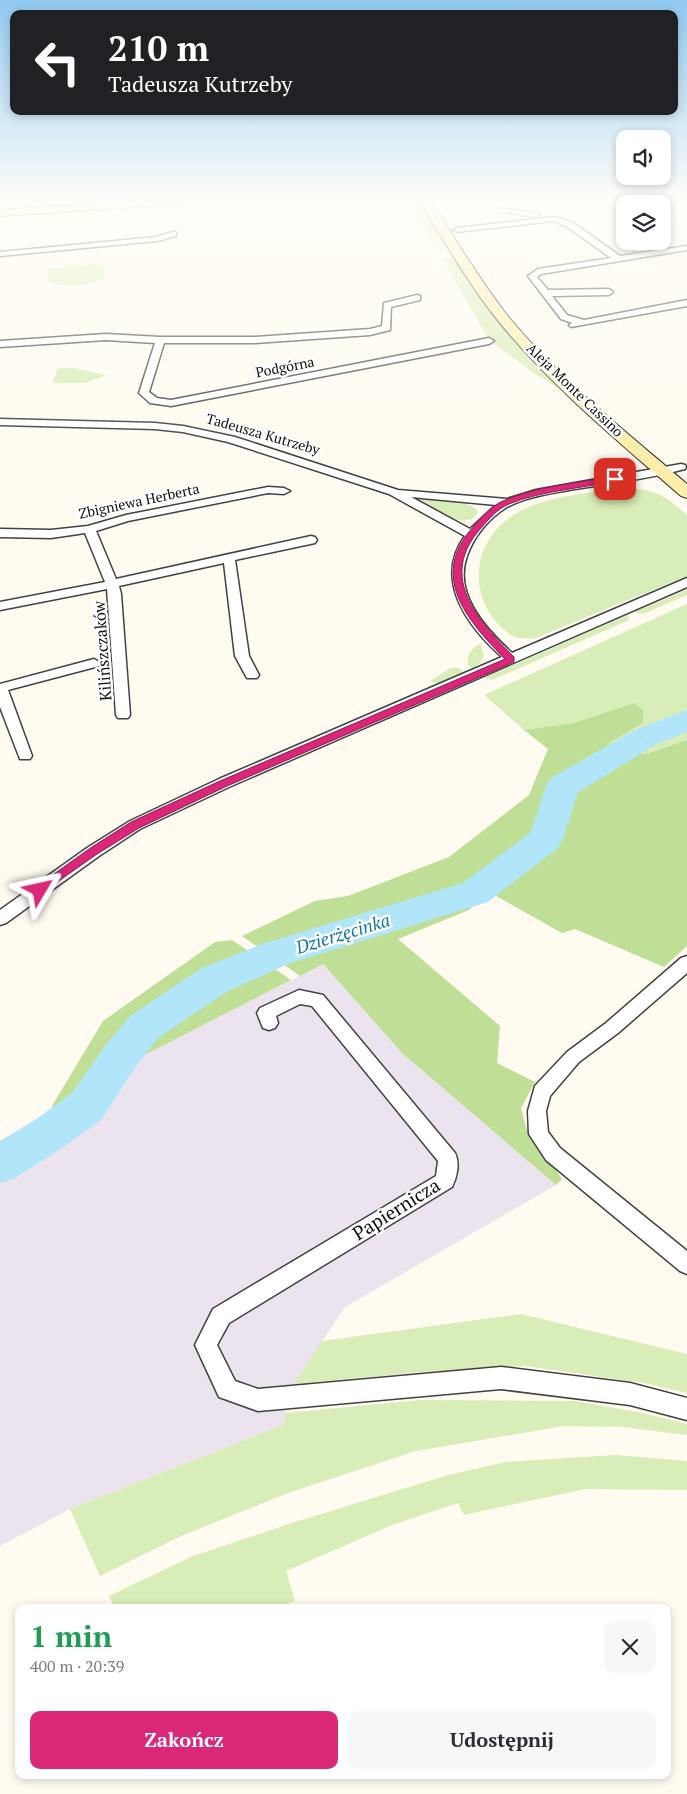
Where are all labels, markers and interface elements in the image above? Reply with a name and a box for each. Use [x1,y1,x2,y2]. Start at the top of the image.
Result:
text: 210 m [108,25,209,71]
icon: left [25,30,90,95]
text: Tadeusza Kutrzeby [108,69,292,98]
map controls [616,130,671,250]
button: sound [616,130,671,185]
button: layers [616,195,671,250]
street label: Aleja Monte Cassino [523,338,628,441]
street label: Podgórna [254,352,316,381]
street label: Tadeusza Kutrzeby [204,408,323,459]
pin [594,458,636,500]
icon: arrive [601,465,629,493]
street label: Zbigniewa Herberta [77,478,201,523]
street label: Kilińszczaków [88,600,116,702]
position arrow [13,863,65,915]
water label: Dzierżęcinka [292,907,393,959]
street label: Papiernicza [347,1172,445,1245]
text: 1 min [30,1616,112,1656]
button: close [604,1621,656,1673]
text: 400 m · 20:39 [30,1655,124,1677]
button: Zakończ [30,1711,338,1769]
button: Udostępnij [348,1711,656,1769]

